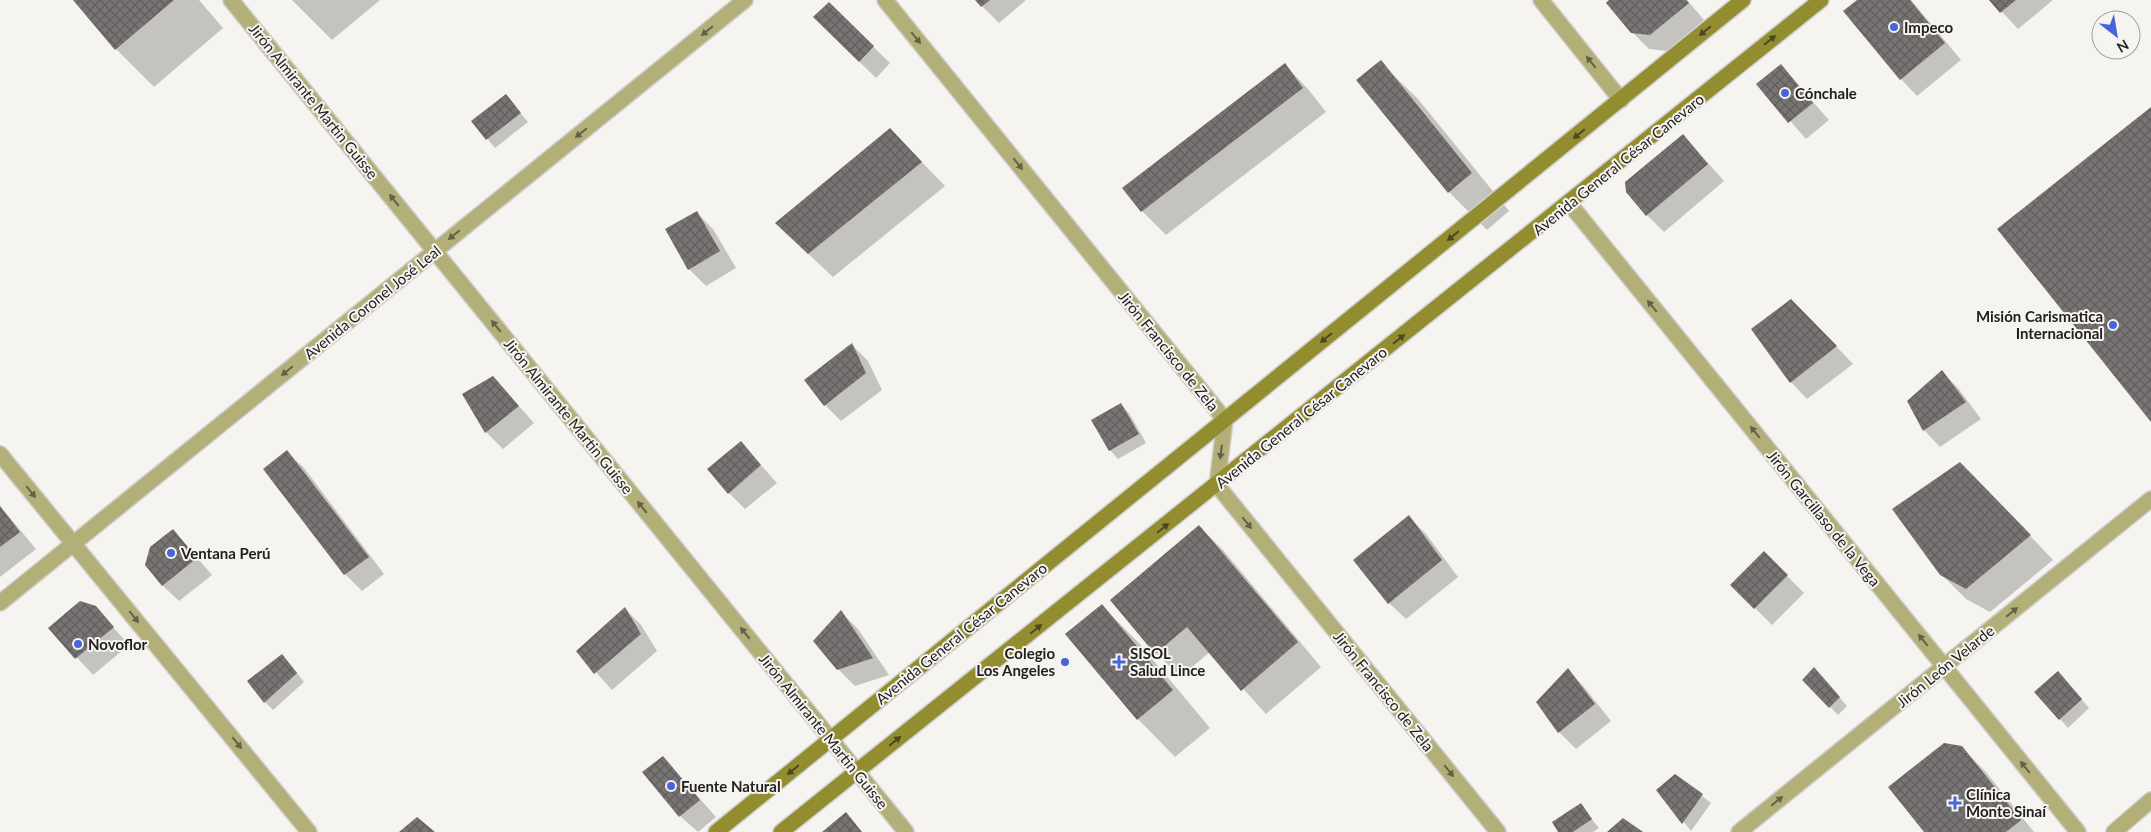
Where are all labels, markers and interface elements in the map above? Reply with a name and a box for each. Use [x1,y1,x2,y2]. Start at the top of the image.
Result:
north arrow [2091,10,2141,60]
place label: Impeco [1904,18,1954,36]
street label: Jirón Almirante Martin Guisse [246,20,382,182]
marker: Impeco [1888,21,1900,33]
one-way arrow [701,25,714,36]
one-way arrow [1699,25,1711,36]
one-way arrow [910,32,921,44]
one-way arrow [1764,35,1777,46]
text: N [2114,37,2132,57]
one-way arrow [1585,56,1596,69]
place label: Cónchale [1795,84,1857,102]
marker: Cónchale [1779,87,1791,99]
street label: Avenida General César Canevaro [1529,89,1707,239]
one-way arrow [574,128,587,139]
one-way arrow [1573,128,1586,139]
one-way arrow [1012,158,1023,171]
one-way arrow [388,194,399,207]
one-way arrow [448,230,461,241]
one-way arrow [1447,230,1460,241]
street label: Avenida Coronel José Leal [300,241,444,363]
street label: Jirón Francisco de Zela [1115,287,1223,415]
one-way arrow [1647,300,1658,313]
place label: Misión Carismatica Internacional [1976,307,2103,342]
marker: Misión Carismatica Internacional [2107,319,2119,331]
one-way arrow [490,320,501,333]
one-way arrow [1320,332,1333,343]
one-way arrow [1392,333,1405,344]
street label: Jirón Almirante Martin Guisse [501,335,637,497]
street label: Avenida General César Canevaro [1212,342,1390,492]
one-way arrow [281,365,294,376]
one-way arrow [1749,426,1760,439]
one-way arrow [1217,445,1225,461]
street label: Jirón Garcillaso de la Vega [1764,446,1884,590]
one-way arrow [25,485,36,498]
one-way arrow [637,501,648,514]
one-way arrow [1242,516,1253,529]
one-way arrow [1156,522,1169,533]
place label: Ventana Perú [180,544,271,562]
marker: Ventana Perú [165,547,177,559]
street label: Avenida General César Canevaro [872,558,1050,708]
one-way arrow [2006,606,2019,617]
one-way arrow [128,610,139,623]
street label: Jirón León Velarde [1893,621,1997,711]
one-way arrow [1029,623,1042,634]
one-way arrow [739,627,750,640]
street label: Jirón Francisco de Zela [1330,627,1438,755]
one-way arrow [1917,634,1928,647]
place label: Novoflor [88,635,148,653]
marker: Novoflor [72,638,84,650]
place label: Colegio Los Angeles [976,644,1055,679]
place label: SISOL Salud Lince [1130,644,1205,679]
street label: Jirón Almirante Martin Guisse [756,650,892,812]
marker: SISOL Salud Lince [1112,655,1126,669]
marker: Colegio Los Angeles [1059,656,1071,668]
one-way arrow [231,736,242,749]
one-way arrow [888,736,901,747]
one-way arrow [2019,761,2030,774]
one-way arrow [787,764,800,775]
one-way arrow [1443,764,1454,777]
place label: Fuente Natural [681,777,781,795]
marker: Fuente Natural [665,780,677,792]
place label: Clínica Monte Sinaí [1966,785,2047,820]
one-way arrow [1770,796,1783,807]
marker: Clínica Monte Sinaí [1948,796,1962,810]

